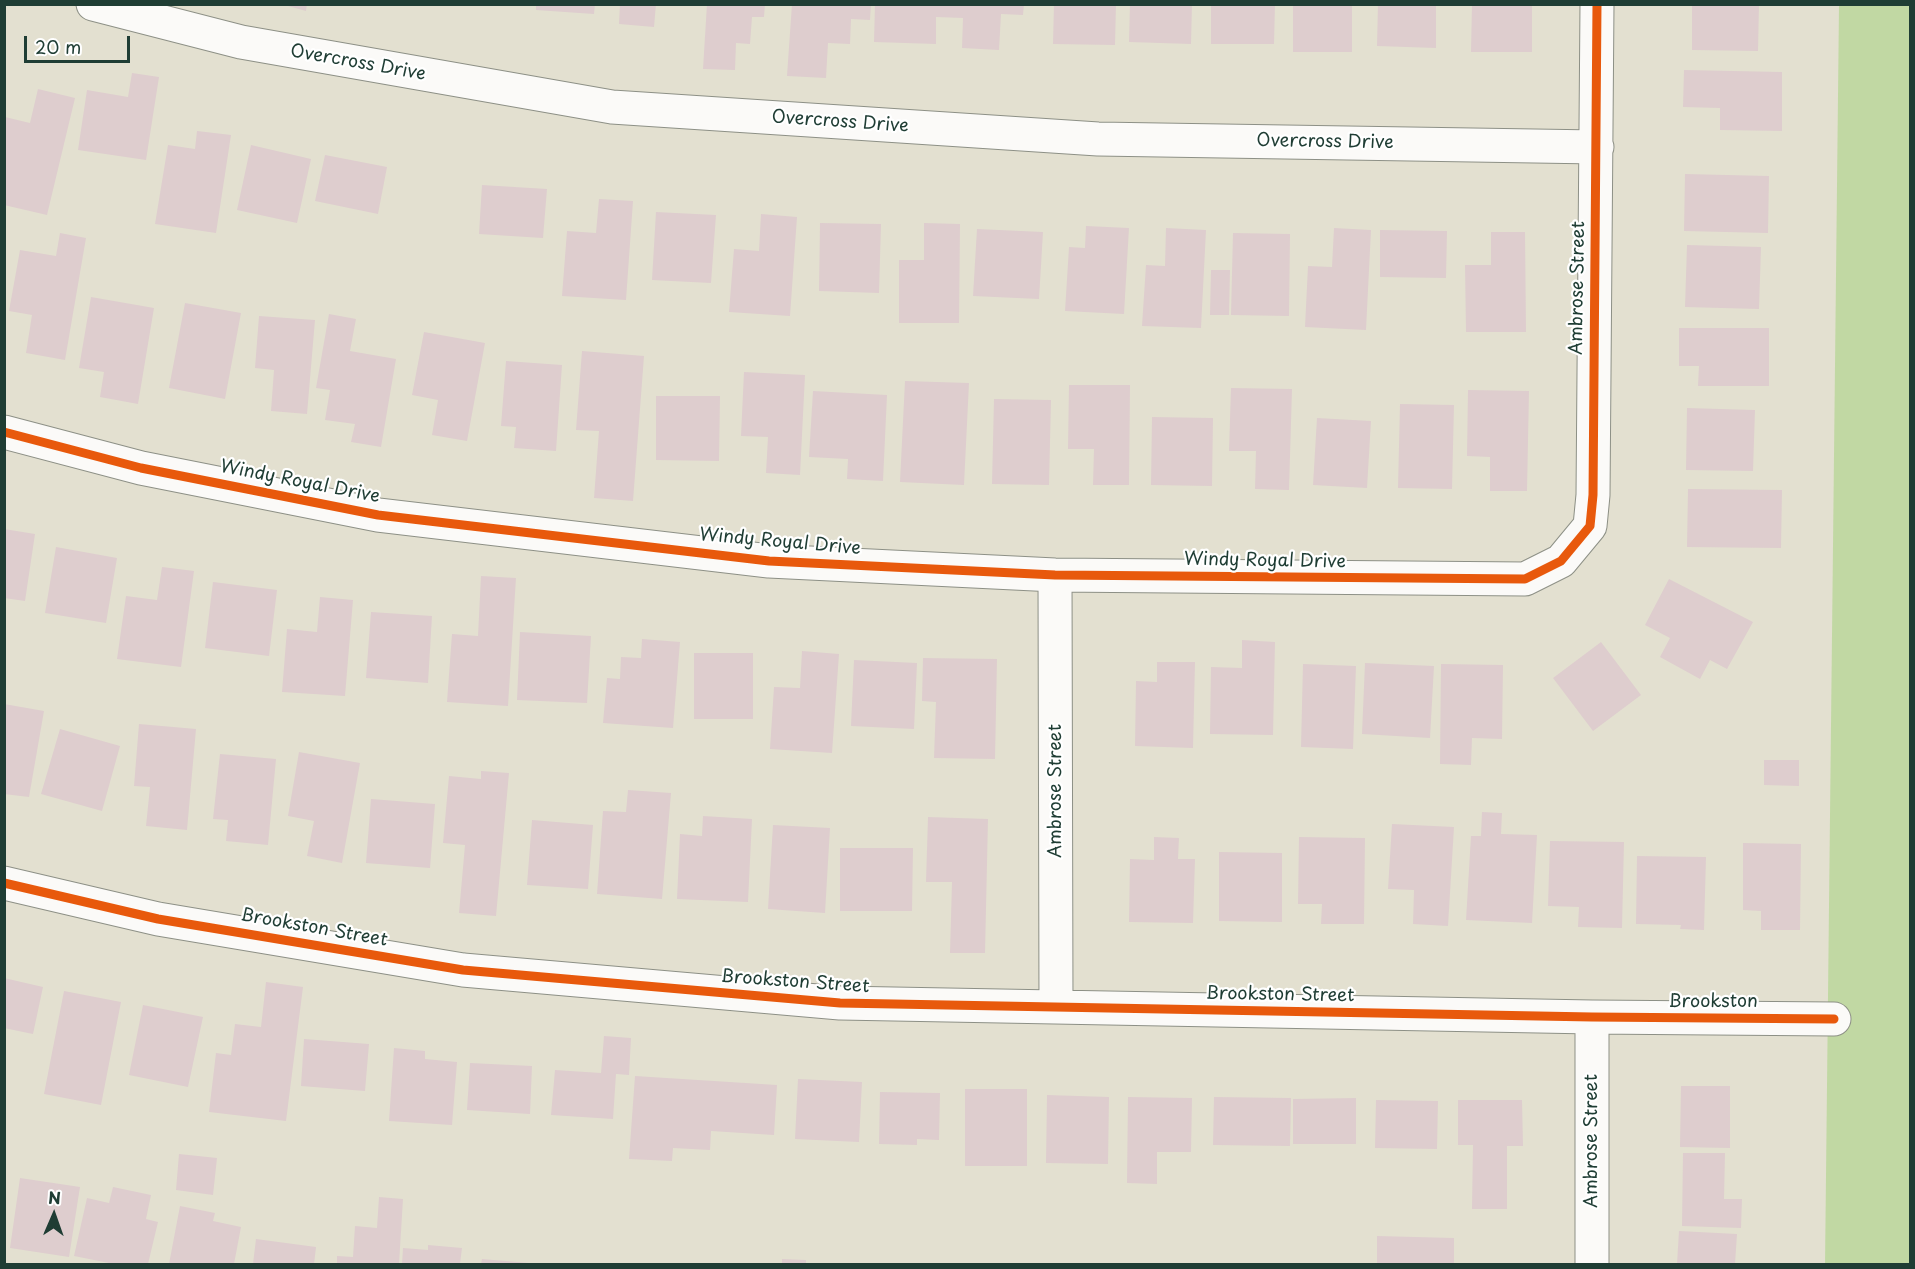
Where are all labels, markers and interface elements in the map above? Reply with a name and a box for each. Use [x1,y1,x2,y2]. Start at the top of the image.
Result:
scale bar [27,24,134,62]
text: 20 m [35,33,81,60]
street label: Overcross Drive [288,40,428,86]
street label: Overcross Drive [771,106,909,138]
street label: Overcross Drive [1256,130,1394,154]
street label: Ambrose Street [1566,221,1590,355]
street label: Windy Royal Drive [218,456,382,508]
street label: Windy Royal Drive [698,524,862,560]
street label: Windy Royal Drive [1184,549,1346,573]
street label: Ambrose Street [1045,724,1067,858]
street label: Brookston Street [239,904,389,952]
street label: Brookston Street [720,966,870,998]
street label: Brookston Street [1205,983,1355,1007]
street label: Brookston [1668,991,1758,1013]
street label: Ambrose Street [1581,1074,1603,1208]
north arrow [24,1185,84,1245]
text: N [48,1185,61,1209]

